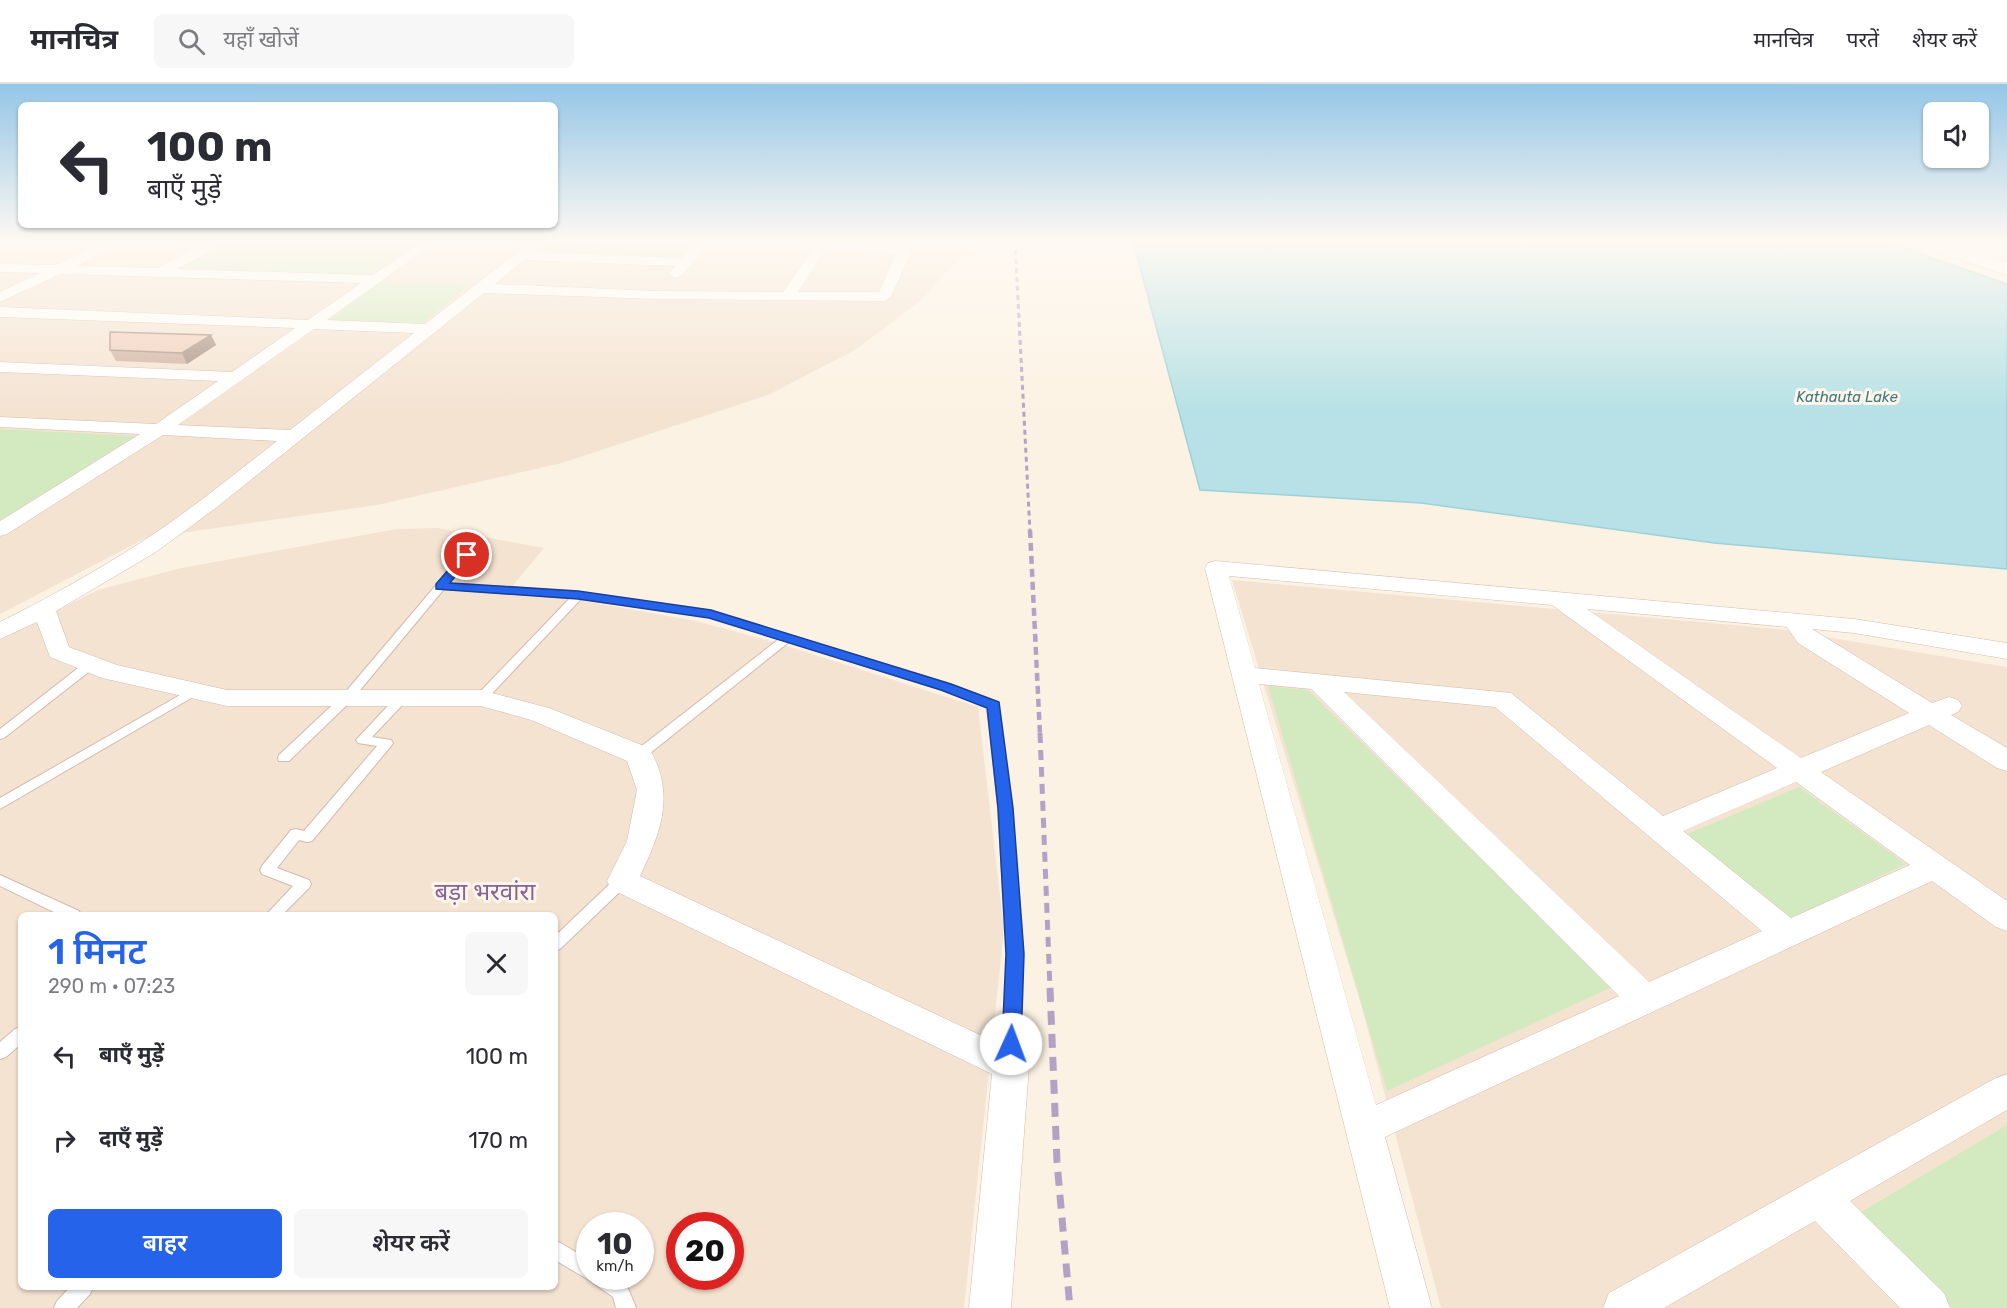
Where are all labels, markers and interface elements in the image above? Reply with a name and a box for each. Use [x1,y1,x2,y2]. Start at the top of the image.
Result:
search box [154,14,574,68]
text: मानचित्र [30,23,118,56]
icon: search [175,25,208,58]
text: यहाँ खोजें [223,26,299,53]
text: मानचित्र [1754,27,1814,52]
text: परतें [1847,27,1879,52]
text: शेयर करें [1912,27,1977,52]
map controls [1923,102,1989,168]
button: sound [1923,102,1989,168]
text: 100 m [147,122,272,172]
icon: left [48,126,126,204]
text: बाएँ मुड़ें [147,173,222,205]
water label: Kathauta Lake [1796,388,1898,406]
pin [441,529,492,580]
icon: arrive [450,538,483,571]
district label: बड़ा भरवांरा [435,878,536,906]
text: 1 मिनट [48,930,146,973]
button: close [465,932,528,995]
text: 290 m · 07:23 [48,974,175,998]
position arrow [979,1012,1043,1076]
icon: left [48,1040,81,1073]
text: बाएँ मुड़ें [99,1041,164,1068]
text: 100 m [466,1043,528,1070]
icon: right [48,1124,81,1157]
text: दाएँ मुड़ें [99,1125,163,1152]
text: 170 m [468,1127,528,1154]
button: बाहर [48,1209,282,1278]
button: शेयर करें [294,1209,528,1278]
speed limit sign: 20 [666,1212,744,1290]
text: 10 [597,1226,633,1262]
text: km/h [596,1257,634,1275]

